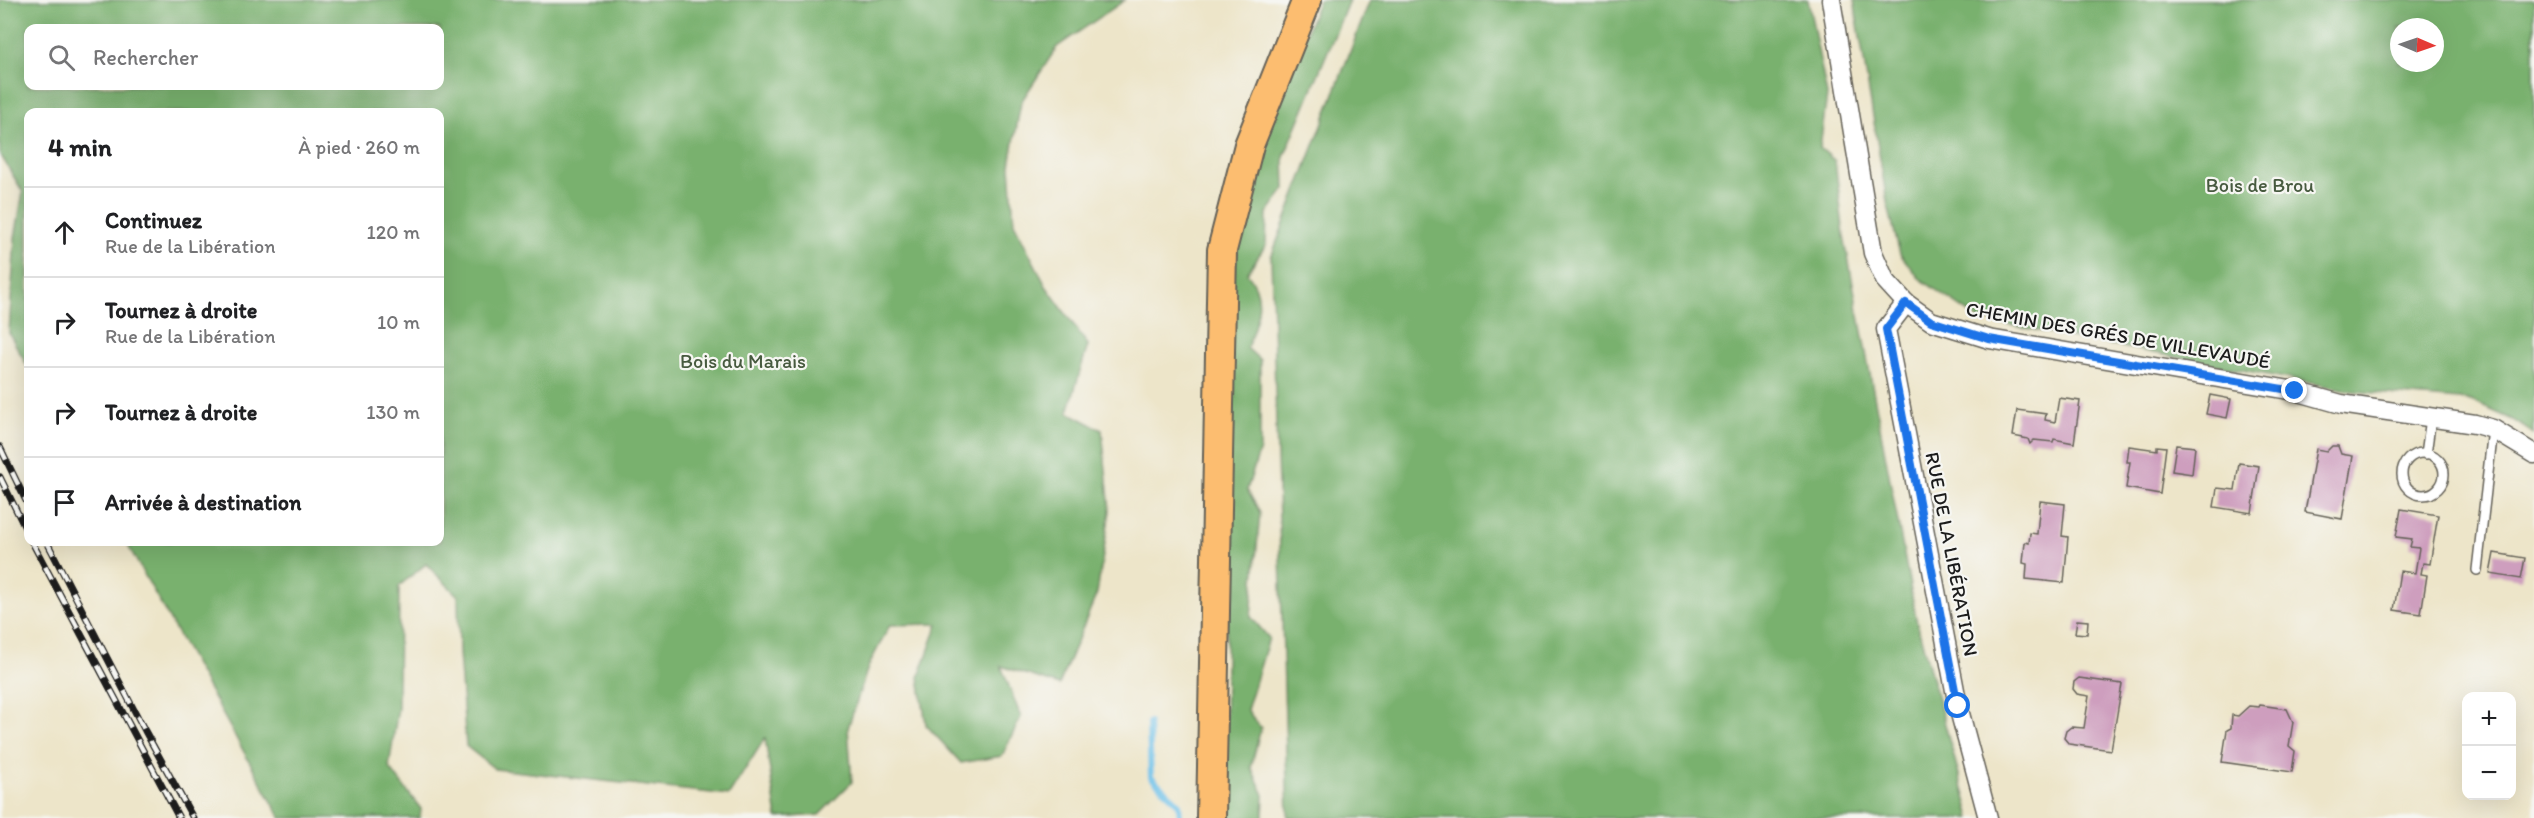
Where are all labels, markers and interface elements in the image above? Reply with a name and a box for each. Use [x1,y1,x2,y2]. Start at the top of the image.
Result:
north arrow [2390,18,2444,72]
search box [24,24,444,90]
icon: search [45,41,78,74]
text: Rechercher [93,44,198,71]
text: 4 min [48,131,112,163]
text: À pied · 260 m [298,135,420,159]
park label: Bois de Brou [2206,173,2314,197]
text: Continuez [105,207,202,234]
icon: ahead [48,216,81,249]
text: 120 m [367,220,420,244]
text: Rue de la Libération [105,234,276,258]
street label: CHEMIN DES GRÉS DE VILLEVAUDÉ [1964,296,2272,374]
text: Tournez à droite [105,297,257,324]
icon: right [48,306,81,339]
text: 10 m [377,310,420,334]
text: Rue de la Libération [105,324,276,348]
park label: Bois du Marais [680,349,806,373]
route end [2281,377,2307,403]
icon: right [48,396,81,429]
text: Tournez à droite [105,399,257,426]
text: 130 m [366,400,420,424]
street label: RUE DE LA LIBÉRATION [1920,450,1984,658]
icon: arrive [48,486,81,519]
text: Arrivée à destination [105,489,301,516]
route start [1944,692,1970,718]
map controls [2462,692,2516,800]
button: + [2462,692,2516,746]
button: − [2462,746,2516,800]

